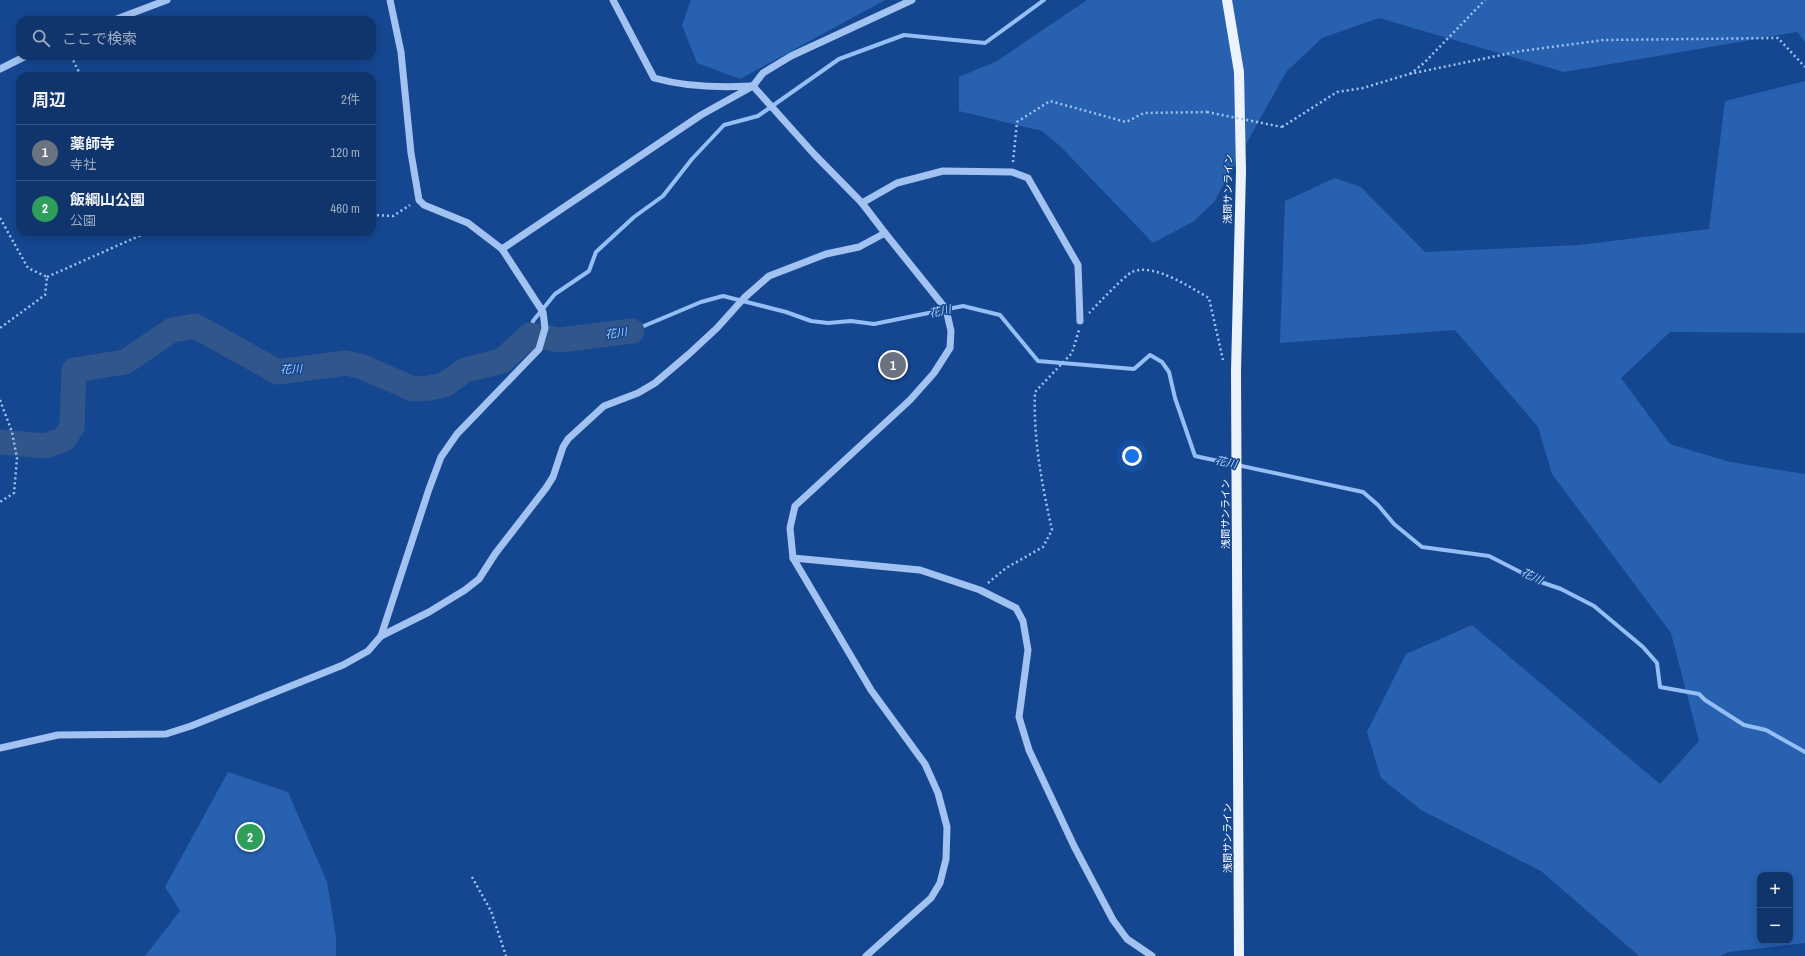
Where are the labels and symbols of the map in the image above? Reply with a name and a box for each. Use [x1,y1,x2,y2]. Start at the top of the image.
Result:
street label: 浅間サンライン [1221,154,1235,224]
water label: 花川 [928,302,953,320]
water label: 花川 [604,324,629,341]
pin: 1 [880,350,906,380]
water label: 花川 [280,361,303,377]
your location [1122,446,1142,466]
water label: 花川 [1214,453,1239,471]
street label: 浅間サンライン [1219,479,1232,549]
water label: 花川 [1519,565,1546,588]
street label: 浅間サンライン [1221,803,1234,873]
pin: 2 [237,822,263,852]

